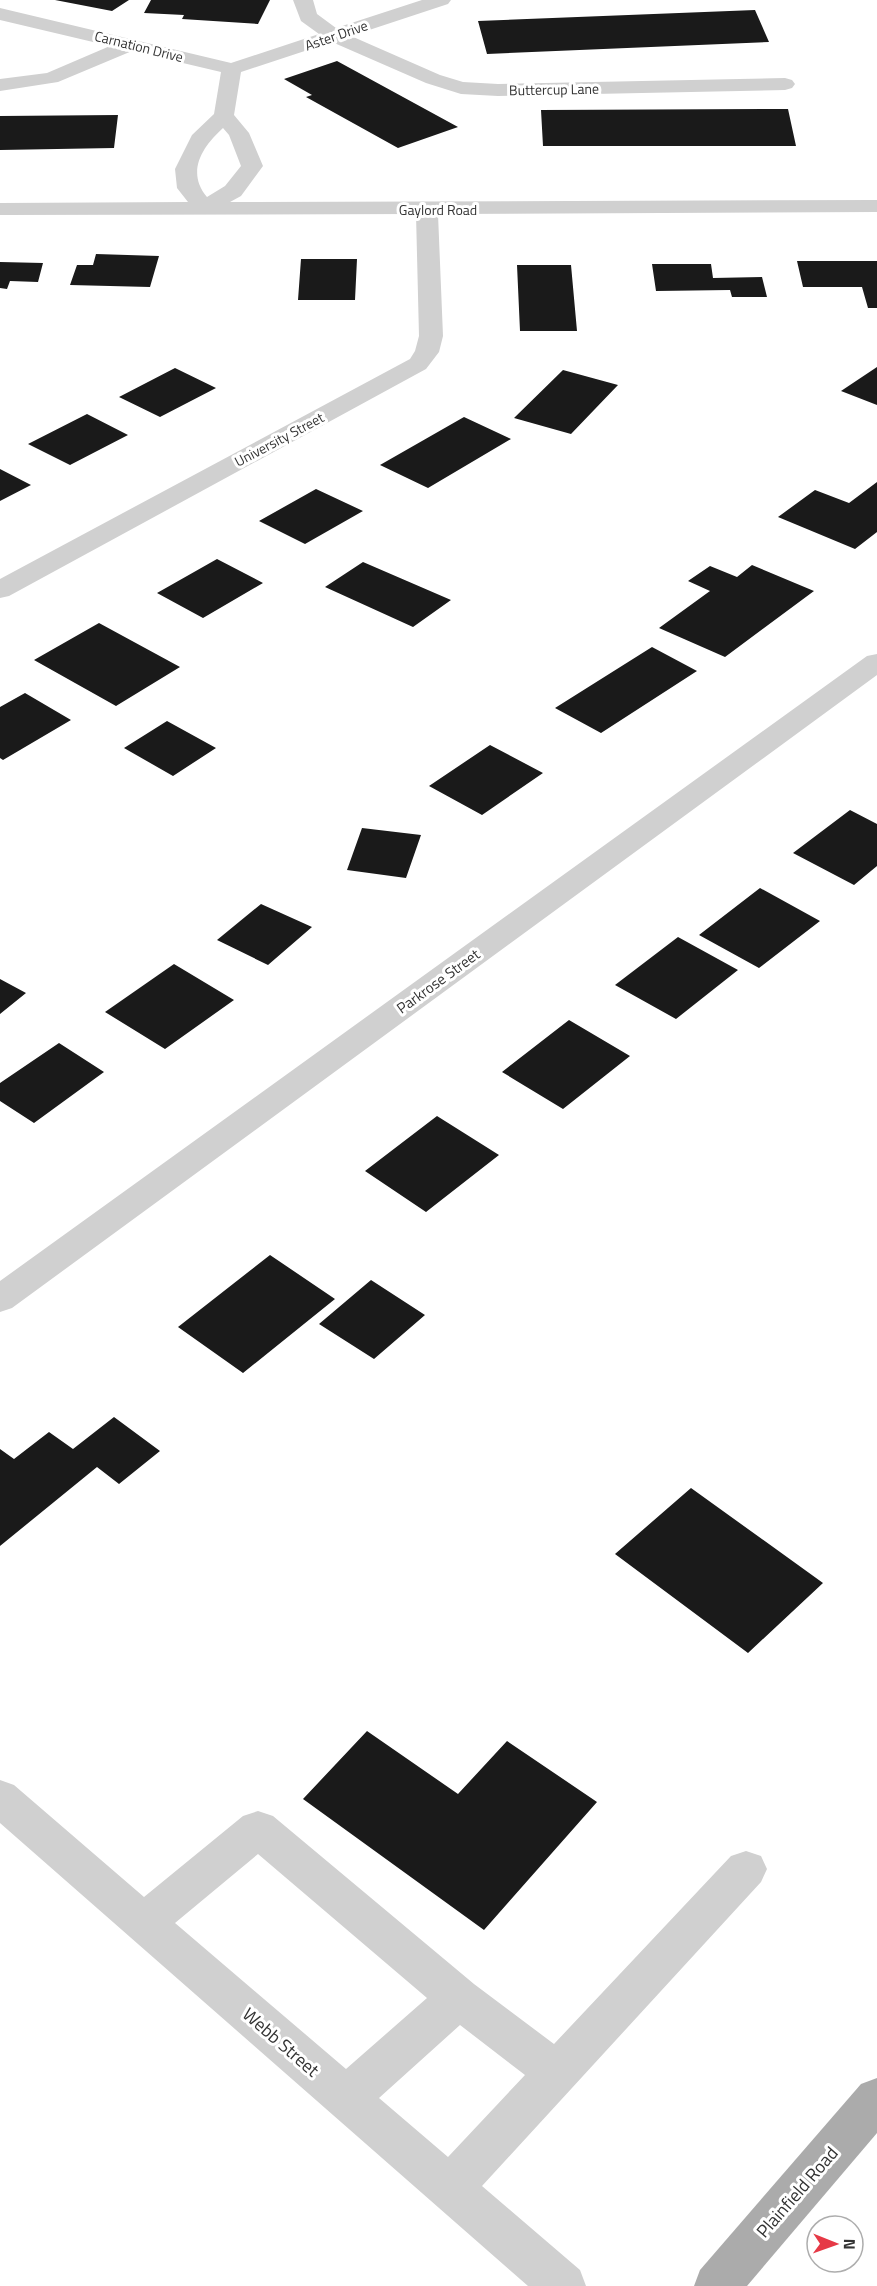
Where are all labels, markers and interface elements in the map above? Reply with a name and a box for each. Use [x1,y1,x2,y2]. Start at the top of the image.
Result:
street label: Aster Drive [302,14,370,56]
street label: Carnation Drive [93,25,185,67]
street label: Buttercup Lane [509,78,599,100]
street label: Gaylord Road [399,199,477,220]
street label: University Street [231,407,328,471]
street label: Parkrose Street [392,942,485,1019]
street label: Webb Street [237,2001,326,2083]
street label: Plainfield Road [750,2140,844,2244]
north arrow [805,2214,865,2274]
text: N [838,2239,862,2250]

